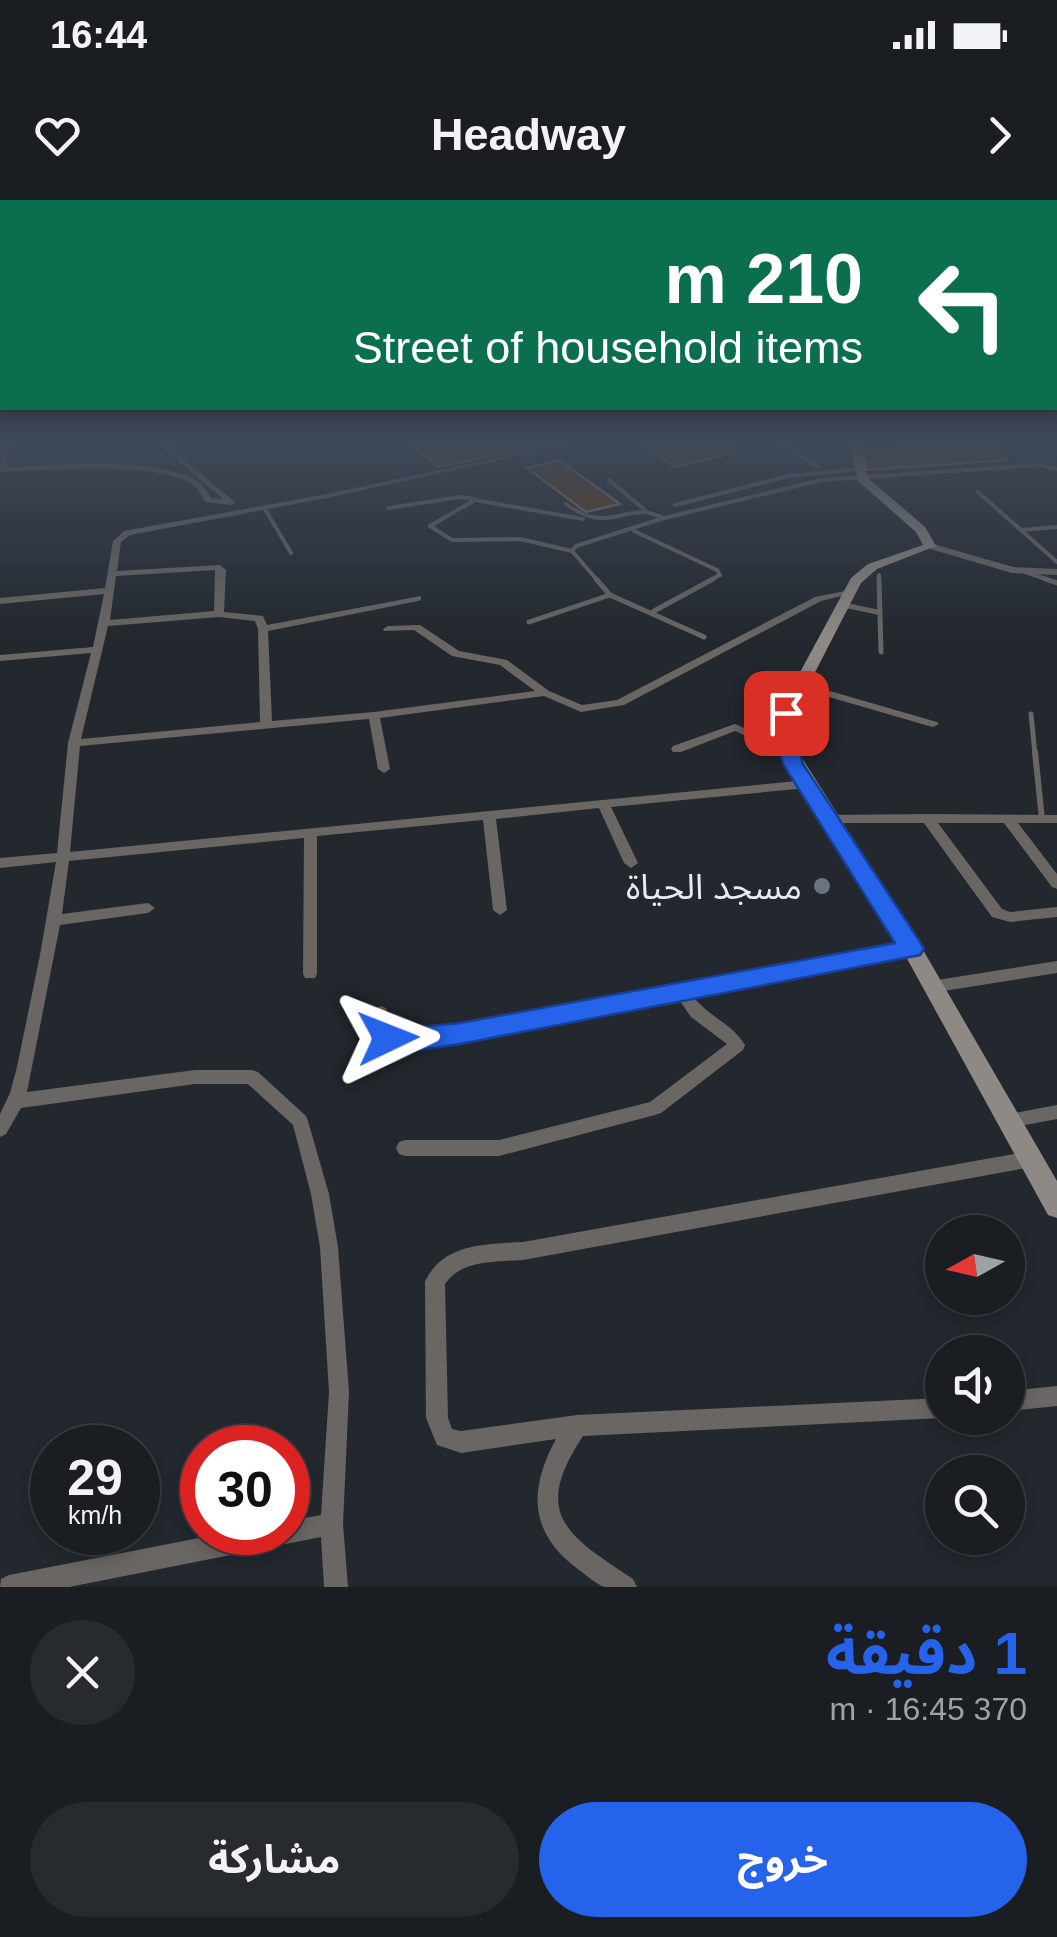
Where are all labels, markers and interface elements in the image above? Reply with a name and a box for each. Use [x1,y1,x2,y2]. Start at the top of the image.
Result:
text: 16:44 [50,14,147,56]
icon: heart [30,108,85,163]
icon: forward [972,108,1027,163]
text: Headway [431,109,626,160]
text: 210 m [665,240,863,318]
icon: left [898,240,1028,370]
text: Street of household items [353,322,863,373]
pin [744,671,829,756]
icon: arrive [759,686,814,741]
place label: مسجد الحياة [626,867,802,906]
marker: مسجد الحياة [811,875,833,897]
position arrow [336,986,440,1090]
north arrow [925,1215,1025,1315]
map controls [925,1215,1025,1555]
button: sound [925,1335,1025,1435]
speed limit sign: 30 [180,1425,310,1555]
text: 29 [67,1450,123,1506]
button: search [925,1455,1025,1555]
text: km/h [68,1501,122,1529]
button: close [30,1620,135,1725]
text: 1 دقيقة [826,1620,1027,1687]
text: 370 m · 16:45 [830,1691,1027,1727]
button: مشاركة [30,1802,519,1917]
button: خروج [539,1802,1027,1917]

